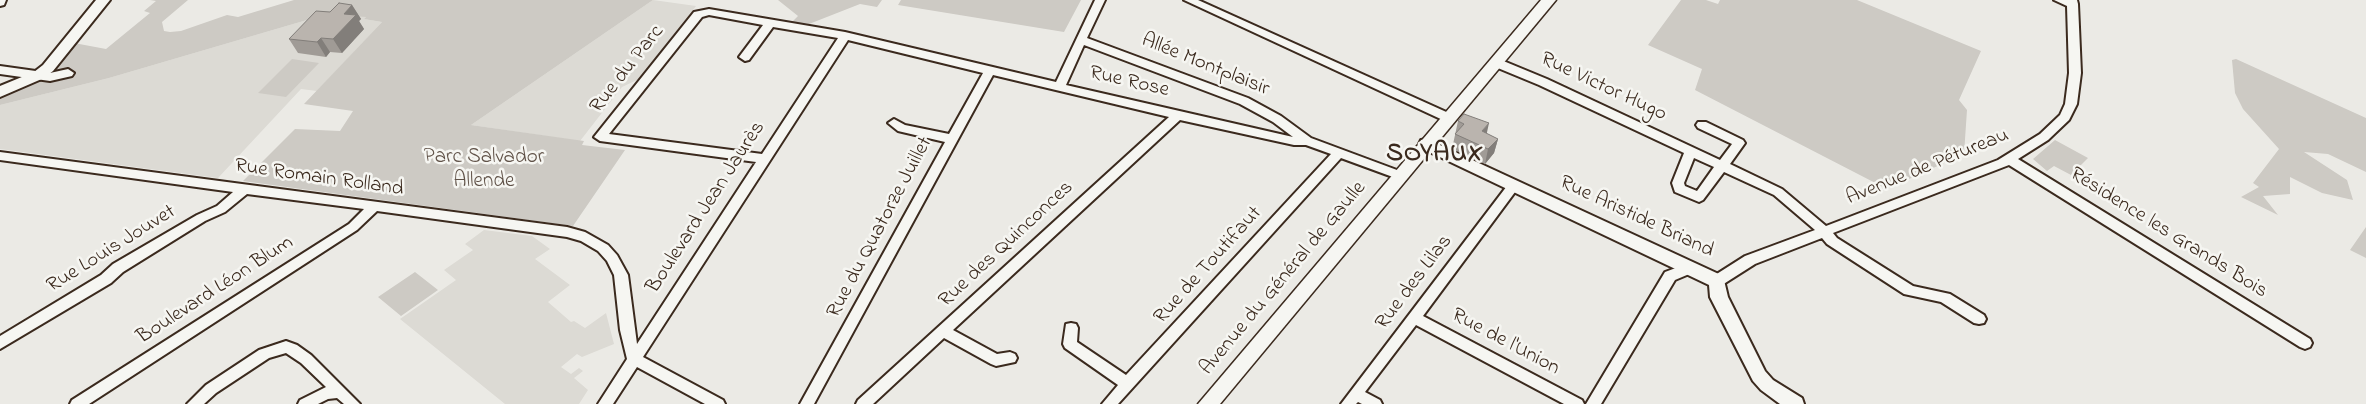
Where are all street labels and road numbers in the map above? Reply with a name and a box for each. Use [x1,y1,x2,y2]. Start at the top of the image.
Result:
street label: Rue du Parc [586,21,670,119]
street label: Allée Montplaisir [1137,29,1273,103]
street label: Rue Victor Hugo [1536,48,1670,128]
street label: Rue Rose [1087,62,1171,104]
street label: Boulevard Jean Jaurès [642,117,772,299]
street label: Avenue de Pétureau [1843,124,2013,212]
street label: Rue du Quatorze Juillet [823,133,939,323]
street label: Rue Romain Rolland [233,155,405,203]
street label: Résidence les Grands Bois [2064,163,2272,305]
street label: Rue Aristide Briand [1555,171,1717,265]
street label: Rue des Quinconces [934,176,1080,314]
street label: Avenue du Général de Gaulle [1195,177,1373,381]
street label: Rue Louis Jouvet [43,200,181,300]
street label: Rue de Toutifaut [1150,202,1268,330]
street label: Boulevard Léon Blum [133,231,299,351]
street label: Rue des Lilas [1371,231,1459,335]
street label: Rue de l'Union [1447,304,1563,382]

